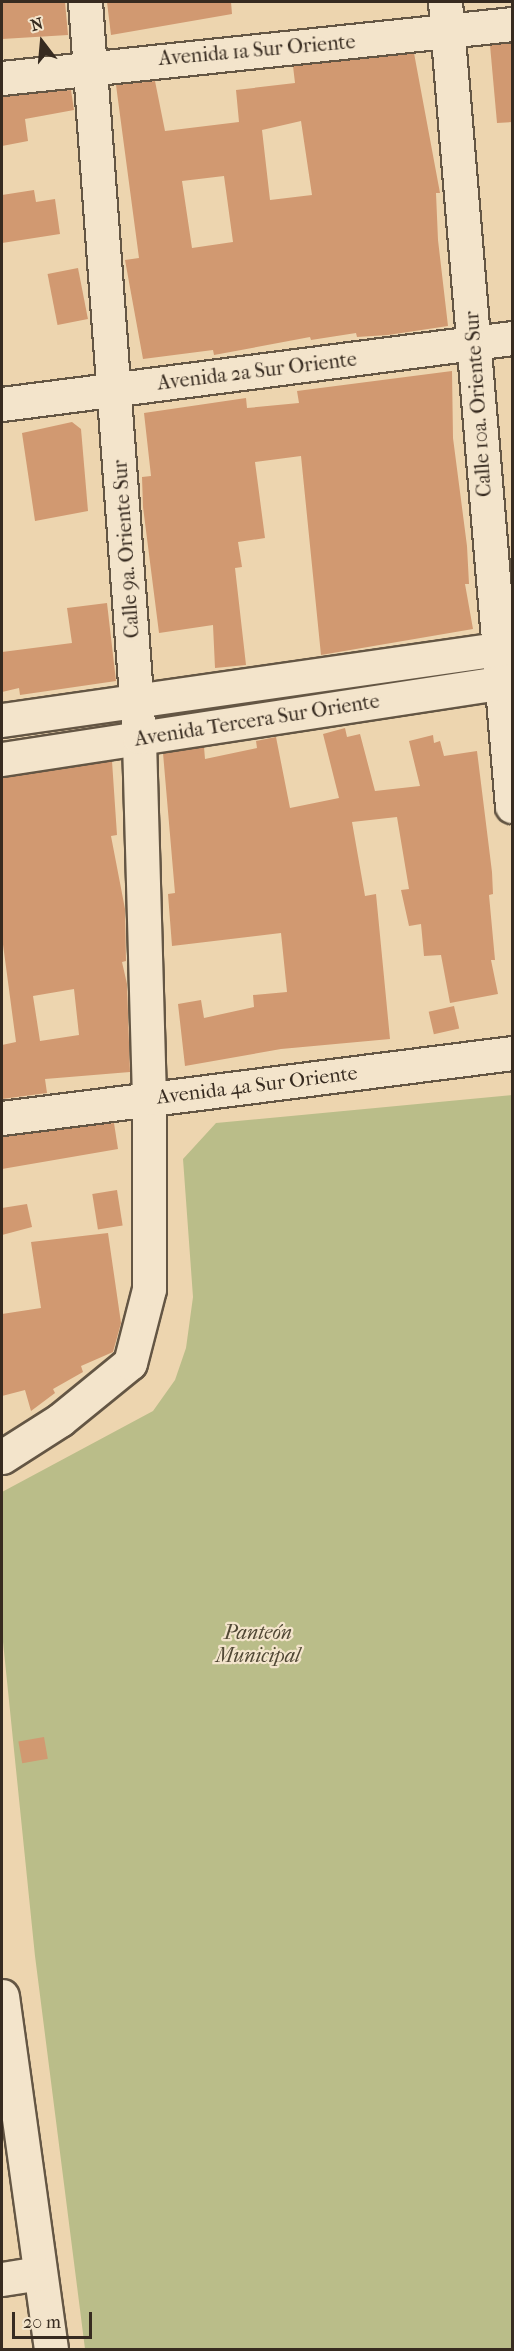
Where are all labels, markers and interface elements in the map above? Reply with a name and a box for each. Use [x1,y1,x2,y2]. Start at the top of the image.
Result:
north arrow [12,12,72,72]
text: N [28,13,45,35]
street label: Avenida 1a Sur Oriente [158,29,356,71]
street label: Calle 10a. Oriente Sur [460,310,496,498]
street label: Avenida 2a Sur Oriente [156,347,358,395]
street label: Calle 9a. Oriente Sur [108,459,144,639]
street label: Avenida Tercera Sur Oriente [133,689,381,751]
street label: Avenida 4a Sur Oriente [155,1061,359,1109]
park label: Panteón Municipal [216,1621,300,1668]
scale bar [15,2300,94,2338]
text: 20 m [23,2312,61,2333]

